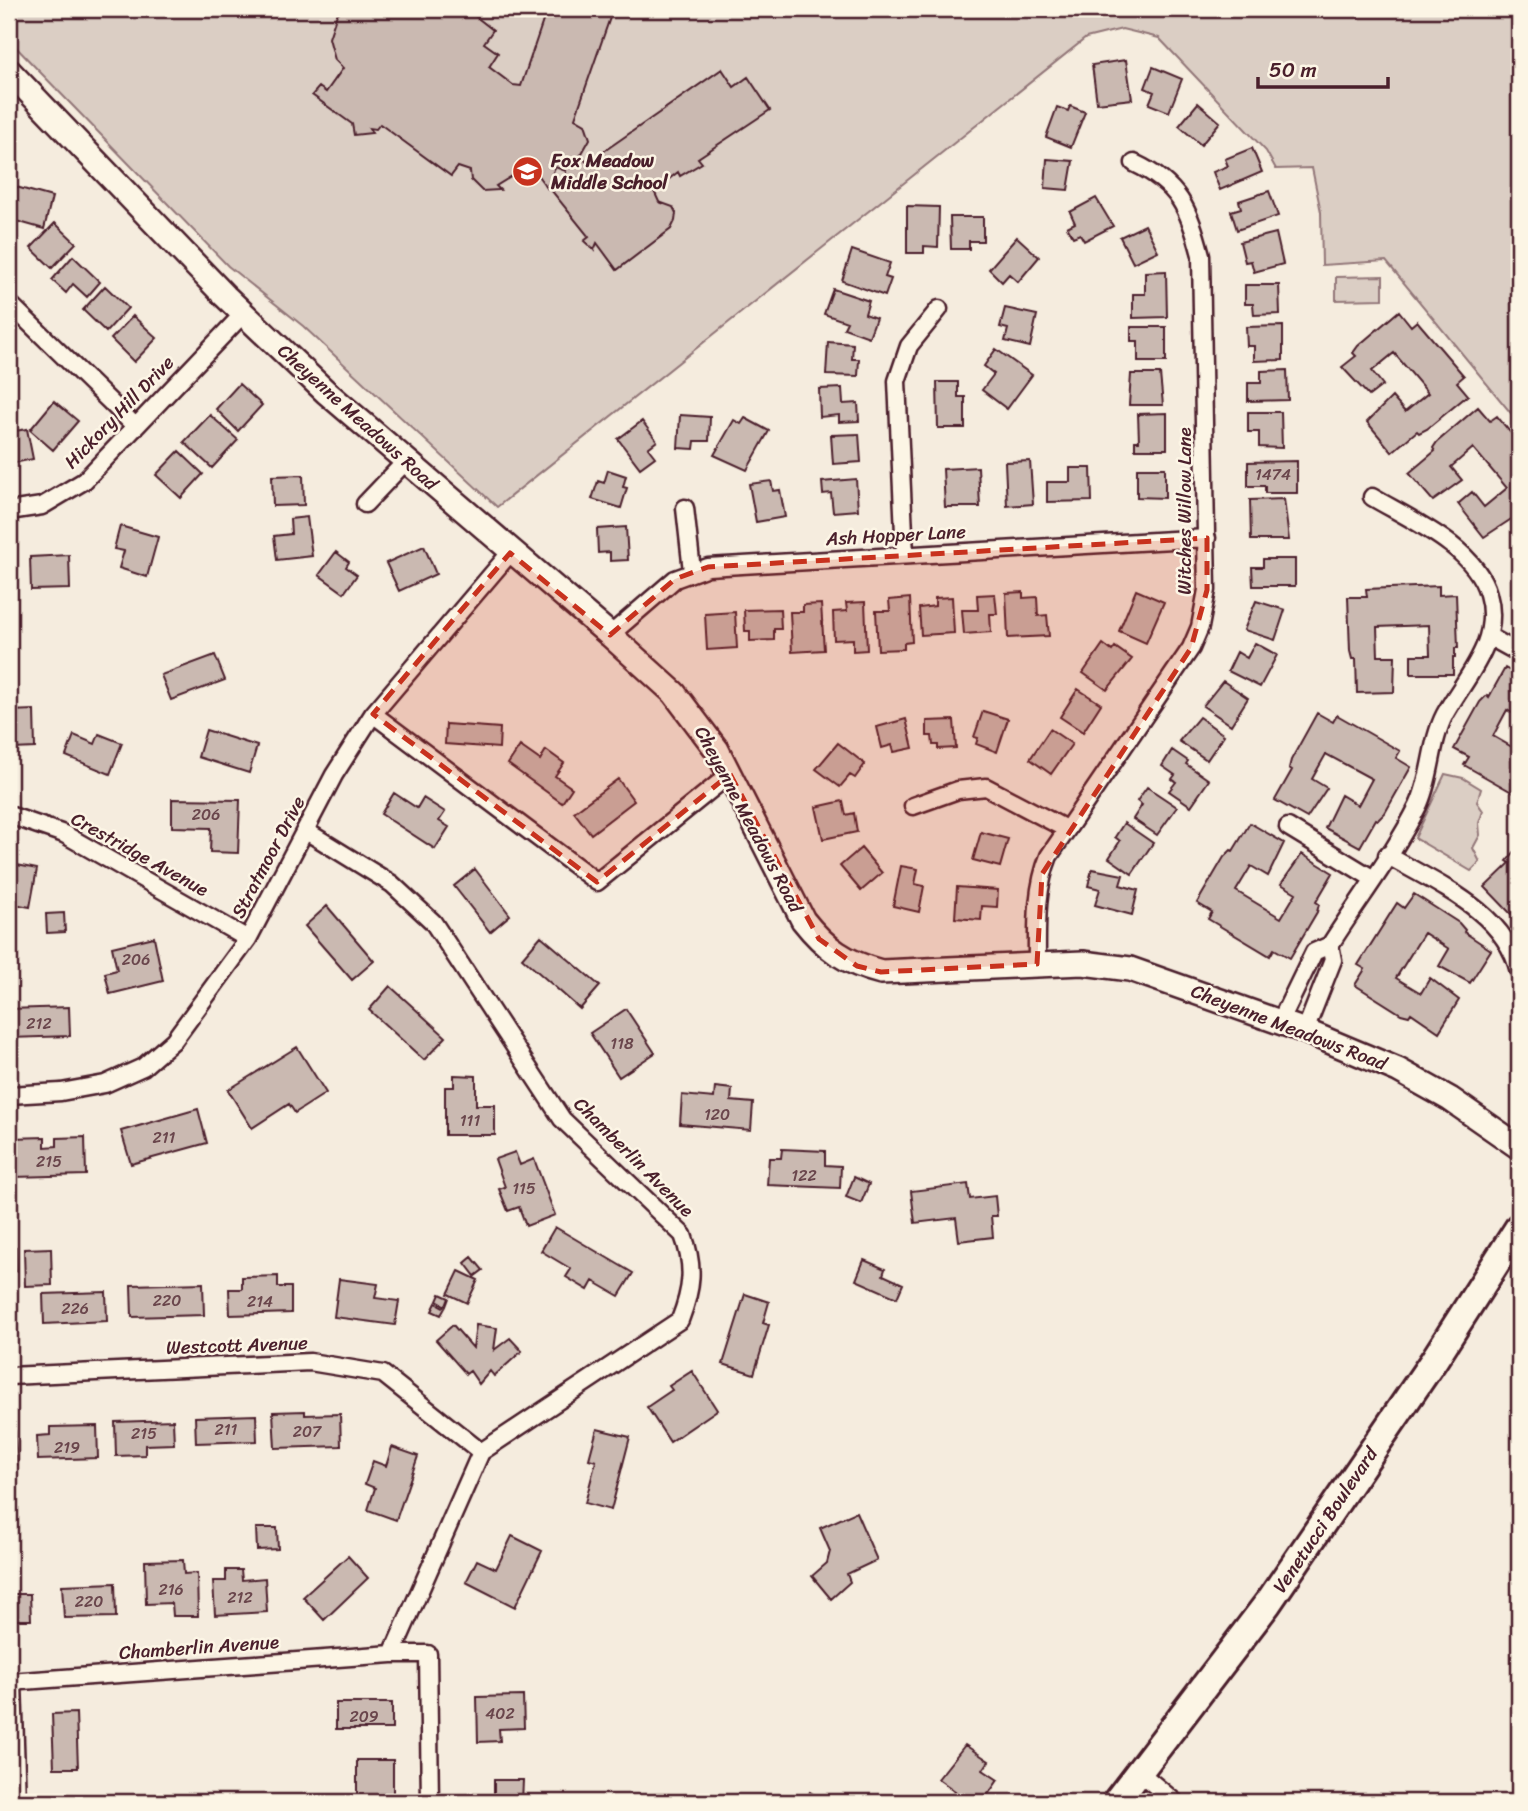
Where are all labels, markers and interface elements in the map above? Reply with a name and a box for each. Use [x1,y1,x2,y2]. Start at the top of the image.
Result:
scale bar [1258,46,1388,90]
text: 50 m [1269,51,1317,89]
place label: Fox Meadow Middle School [550,144,668,199]
school or university icon: Fox Meadow Middle School [511,154,545,188]
street label: Cheyenne Meadows Road [270,335,447,499]
street label: Hickory Hill Drive [56,347,182,477]
street label: Witches Willow Lane [1168,427,1201,595]
house number: 1474 [1255,460,1291,489]
street label: Ash Hopper Lane [824,515,967,555]
street label: Cheyenne Meadows Road [686,720,813,919]
street label: Stratmoor Drive [222,790,314,924]
house number: 206 [192,800,220,829]
street label: Crestridge Avenue [65,802,215,906]
house number: 206 [122,945,150,974]
street label: Cheyenne Meadows Road [1186,974,1393,1080]
house number: 212 [26,1009,52,1038]
house number: 118 [610,1029,634,1058]
street label: Chamberlin Avenue [566,1089,702,1225]
house number: 120 [704,1100,730,1129]
house number: 111 [460,1106,480,1135]
house number: 211 [153,1123,176,1152]
house number: 215 [36,1147,62,1176]
house number: 122 [791,1161,817,1190]
house number: 115 [512,1174,536,1203]
house number: 220 [153,1286,181,1315]
house number: 214 [247,1287,273,1316]
house number: 226 [61,1294,89,1323]
street label: Westcott Avenue [166,1326,309,1364]
house number: 211 [215,1415,238,1444]
house number: 207 [293,1417,322,1446]
house number: 215 [131,1419,157,1448]
house number: 219 [54,1433,80,1462]
street label: Venetucci Boulevard [1264,1439,1387,1600]
house number: 216 [158,1575,184,1604]
house number: 212 [227,1583,253,1612]
house number: 220 [75,1587,103,1616]
street label: Chamberlin Avenue [118,1625,280,1669]
house number: 402 [485,1699,515,1728]
house number: 209 [349,1702,379,1731]

